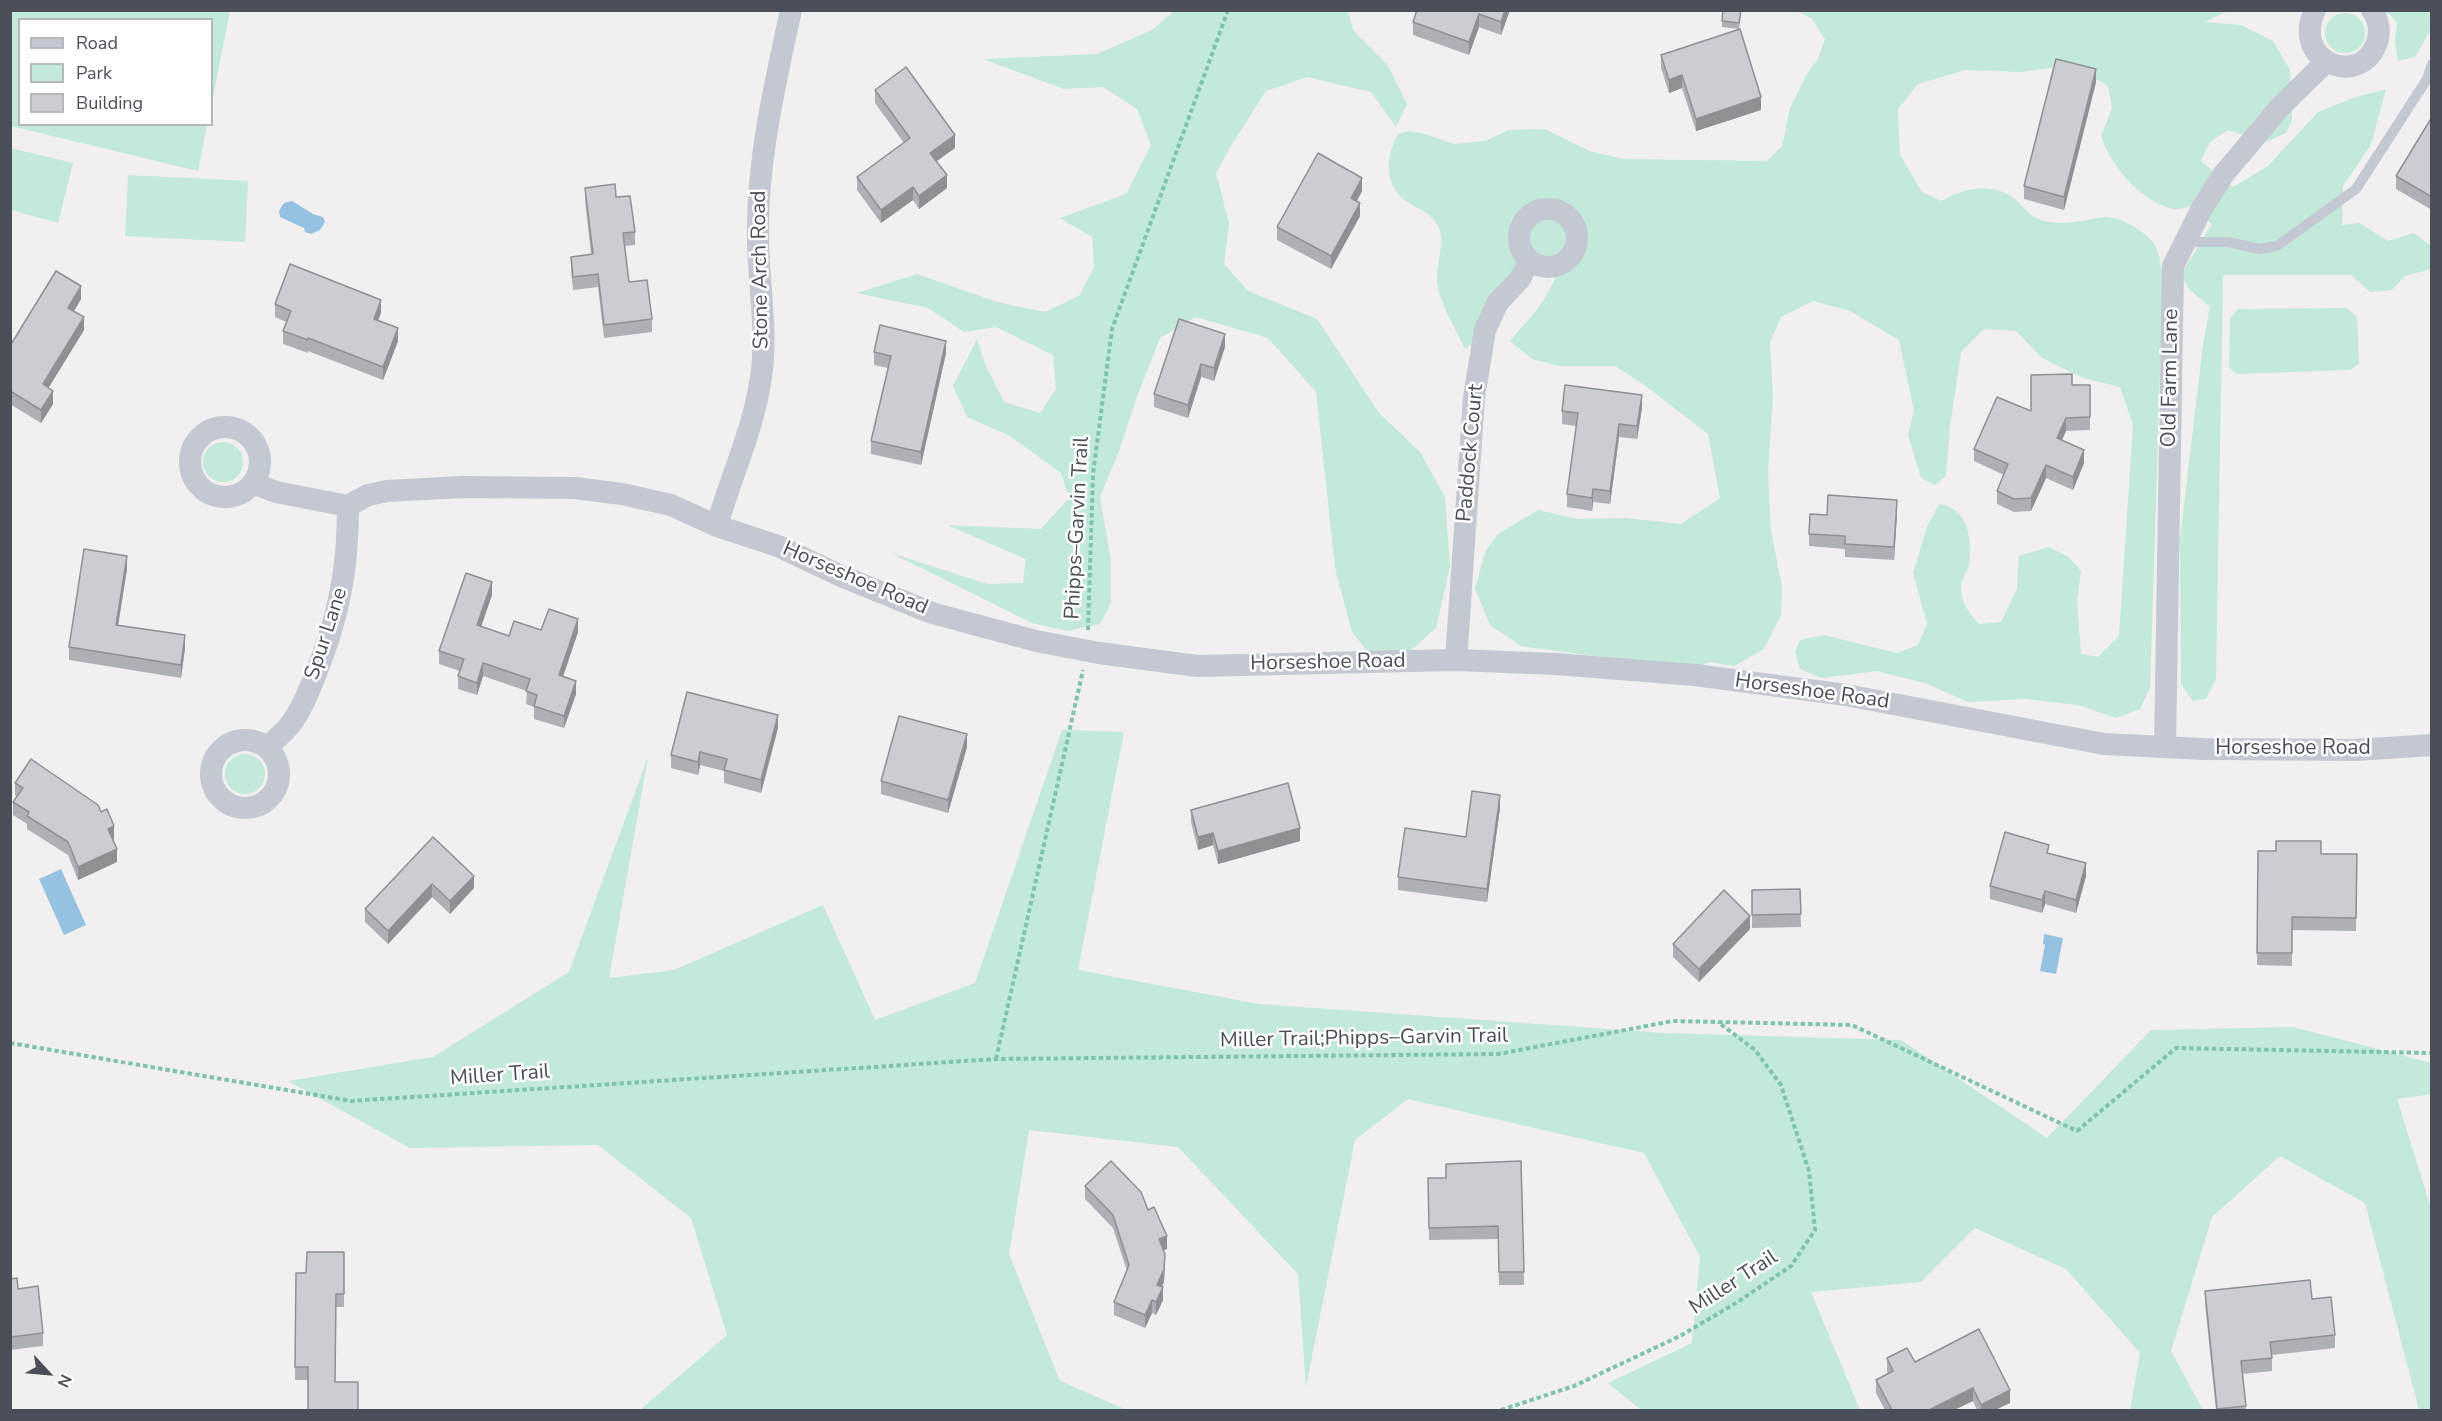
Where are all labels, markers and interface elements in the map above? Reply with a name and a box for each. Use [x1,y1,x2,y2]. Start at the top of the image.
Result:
legend [18,18,213,126]
text: Road [76,31,118,55]
text: Park [76,61,112,85]
text: Building [76,91,143,115]
street label: Stone Arch Road [747,190,775,350]
street label: Old Farm Lane [2157,308,2185,448]
street label: Paddock Court [1452,383,1490,523]
street label: Phipps–Garvin Trail [1061,436,1095,620]
street label: Horseshoe Road [779,537,931,621]
street label: Spur Lane [300,585,354,683]
street label: Horseshoe Road [1250,649,1406,677]
street label: Horseshoe Road [1733,669,1891,715]
street label: Horseshoe Road [2215,736,2371,762]
street label: Miller Trail;Phipps–Garvin Trail [1220,1024,1508,1054]
street label: Miller Trail [449,1060,551,1092]
street label: Miller Trail [1685,1245,1783,1321]
north arrow [18,1343,78,1403]
text: N [52,1371,77,1391]

